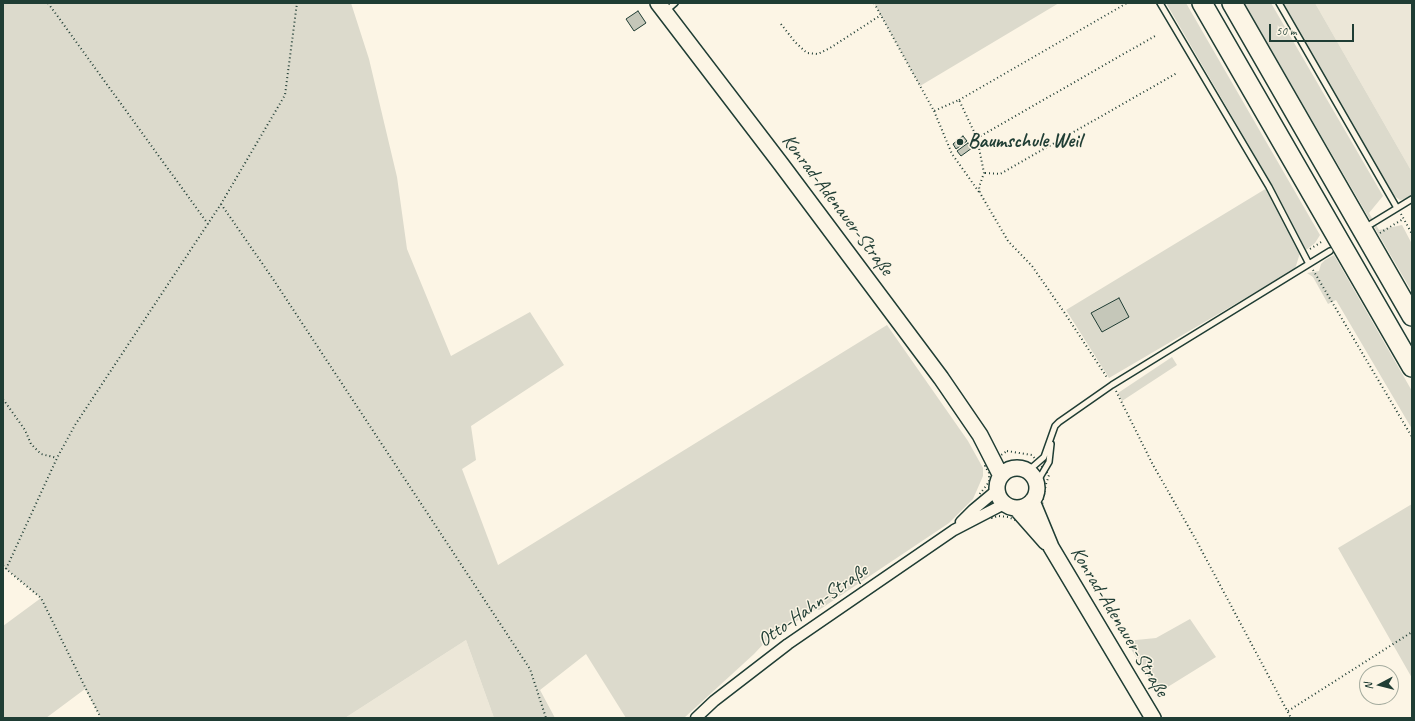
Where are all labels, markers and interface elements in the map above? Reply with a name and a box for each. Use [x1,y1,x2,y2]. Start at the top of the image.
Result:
scale bar [1271,16,1356,42]
text: 50 m [1276,23,1296,39]
street label: Konrad-Adenauer-Straße [776,130,898,280]
place label: Baumschule Weil [968,130,1081,154]
marker: Baumschule Weil [955,137,965,147]
street label: Konrad-Adenauer-Straße [1065,543,1173,701]
street label: Otto-Hahn-Straße [753,559,873,653]
north arrow [1359,665,1399,705]
text: N [1361,682,1375,691]

